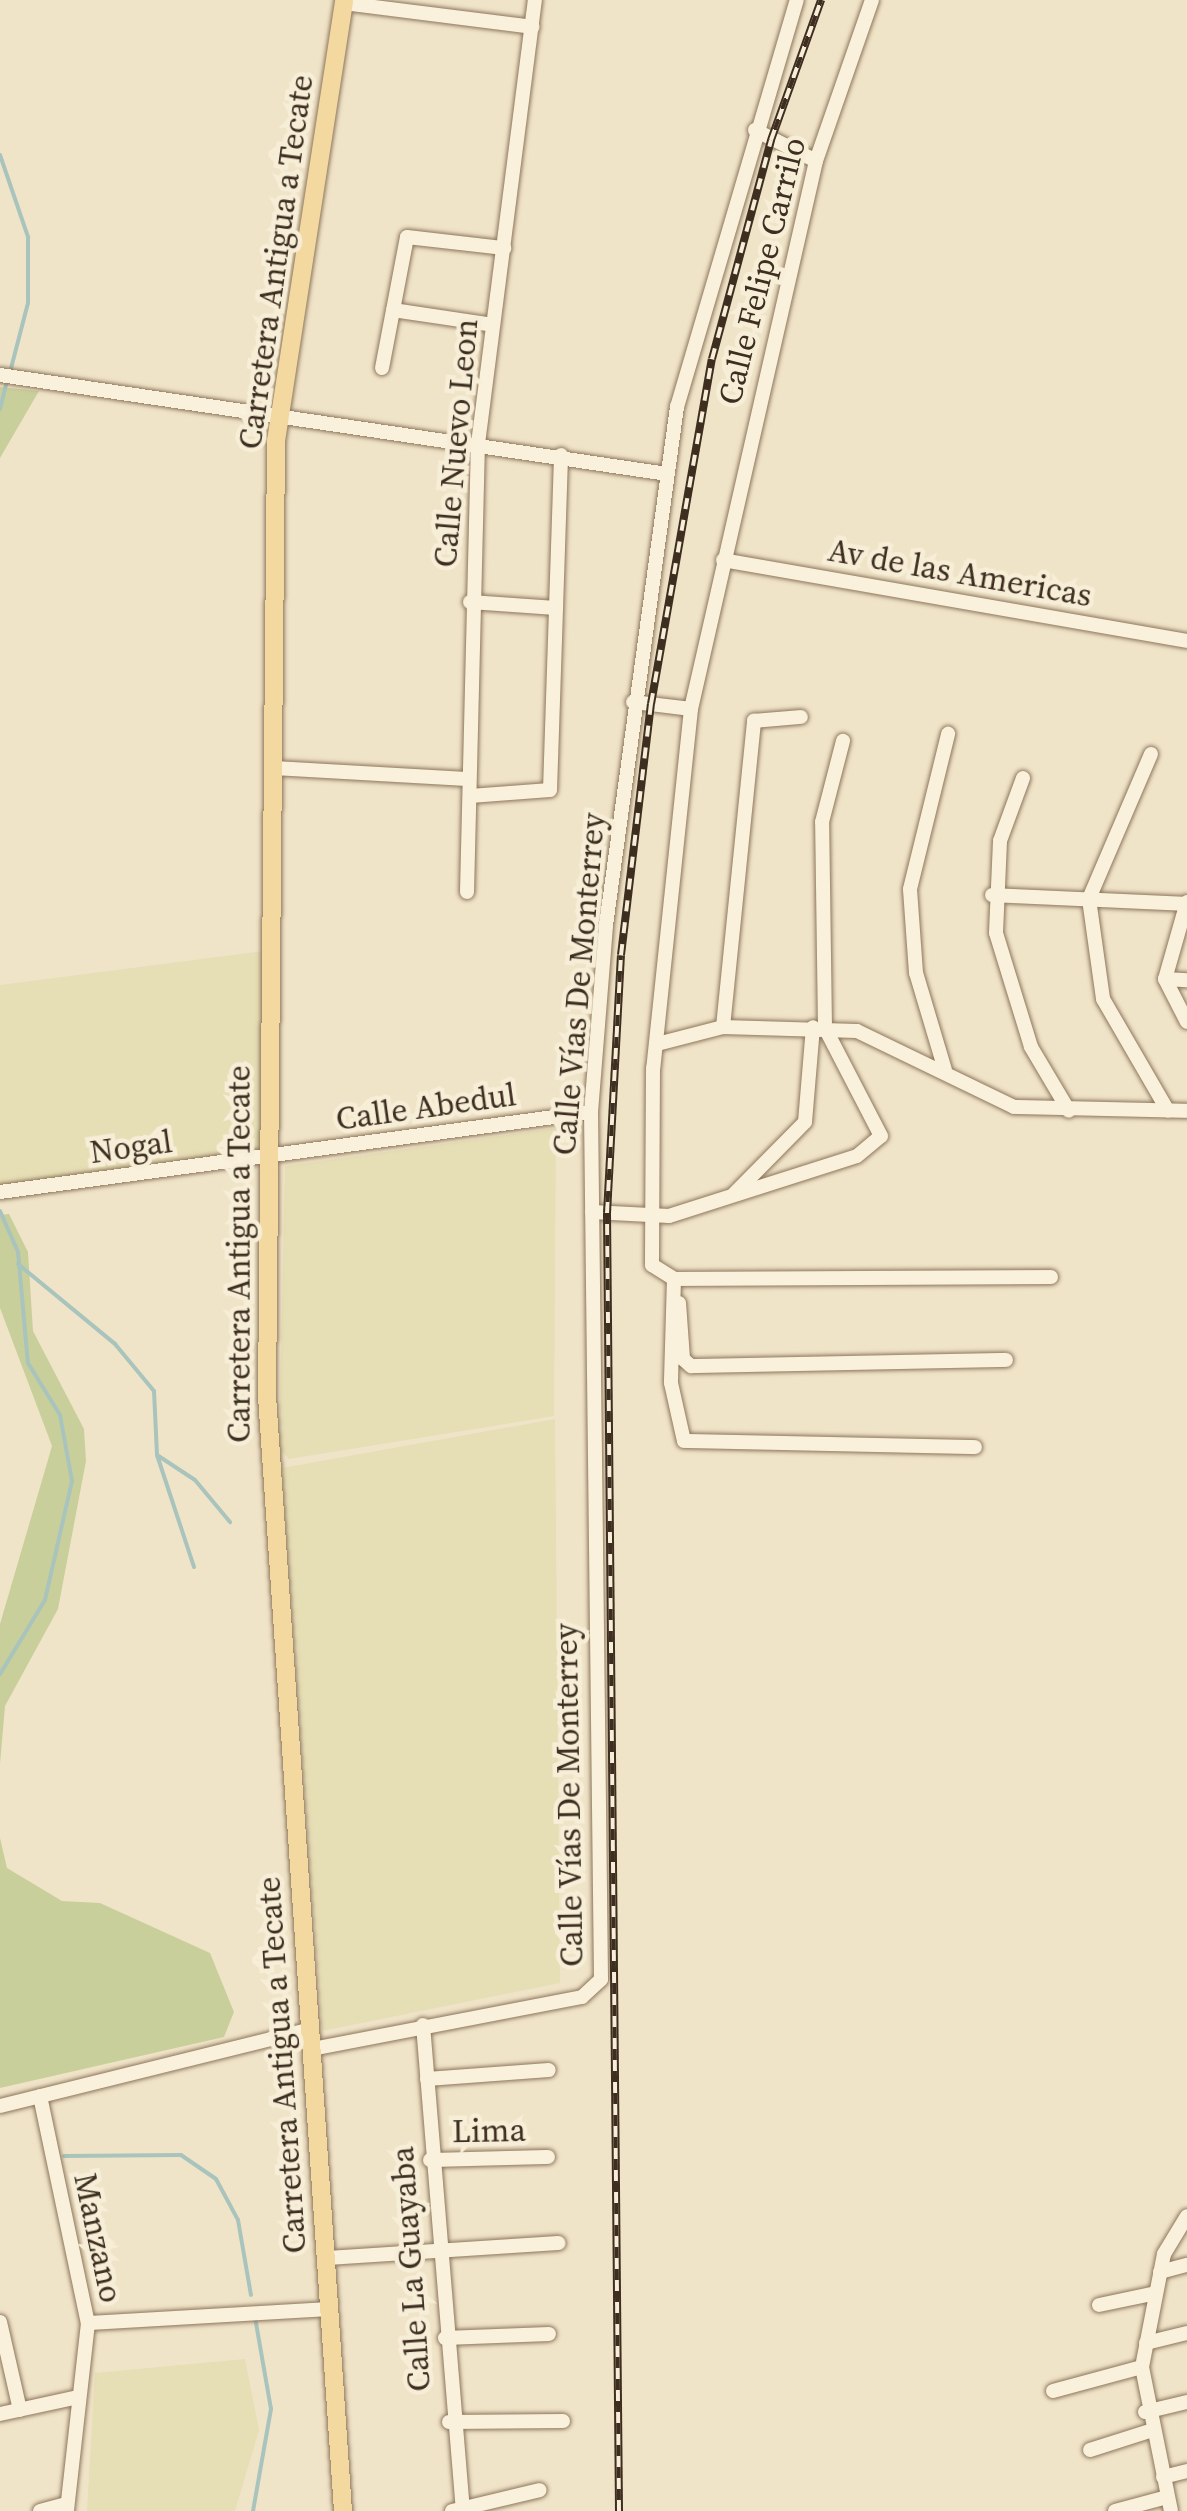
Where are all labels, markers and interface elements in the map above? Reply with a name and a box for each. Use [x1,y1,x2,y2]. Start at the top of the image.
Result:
street label: Carretera Antigua a Tecate [231,72,321,452]
street label: Calle Felipe Carrilo [710,134,814,408]
street label: Calle Nuevo Leon [426,317,486,569]
street label: Av de las Americas [825,531,1095,615]
street label: Calle Vías De Monterrey [545,811,613,1157]
street label: Carretera Antigua a Tecate [220,1065,258,1443]
street label: Calle Abedul [334,1075,518,1139]
street label: Nogal [87,1122,175,1172]
street label: Calle Vías De Monterrey [547,1622,591,1968]
street label: Carretera Antigua a Tecate [250,1875,314,2255]
street label: Lima [452,2111,526,2151]
street label: Calle La Guayaba [383,2145,439,2393]
street label: Manzano [66,2170,130,2306]

